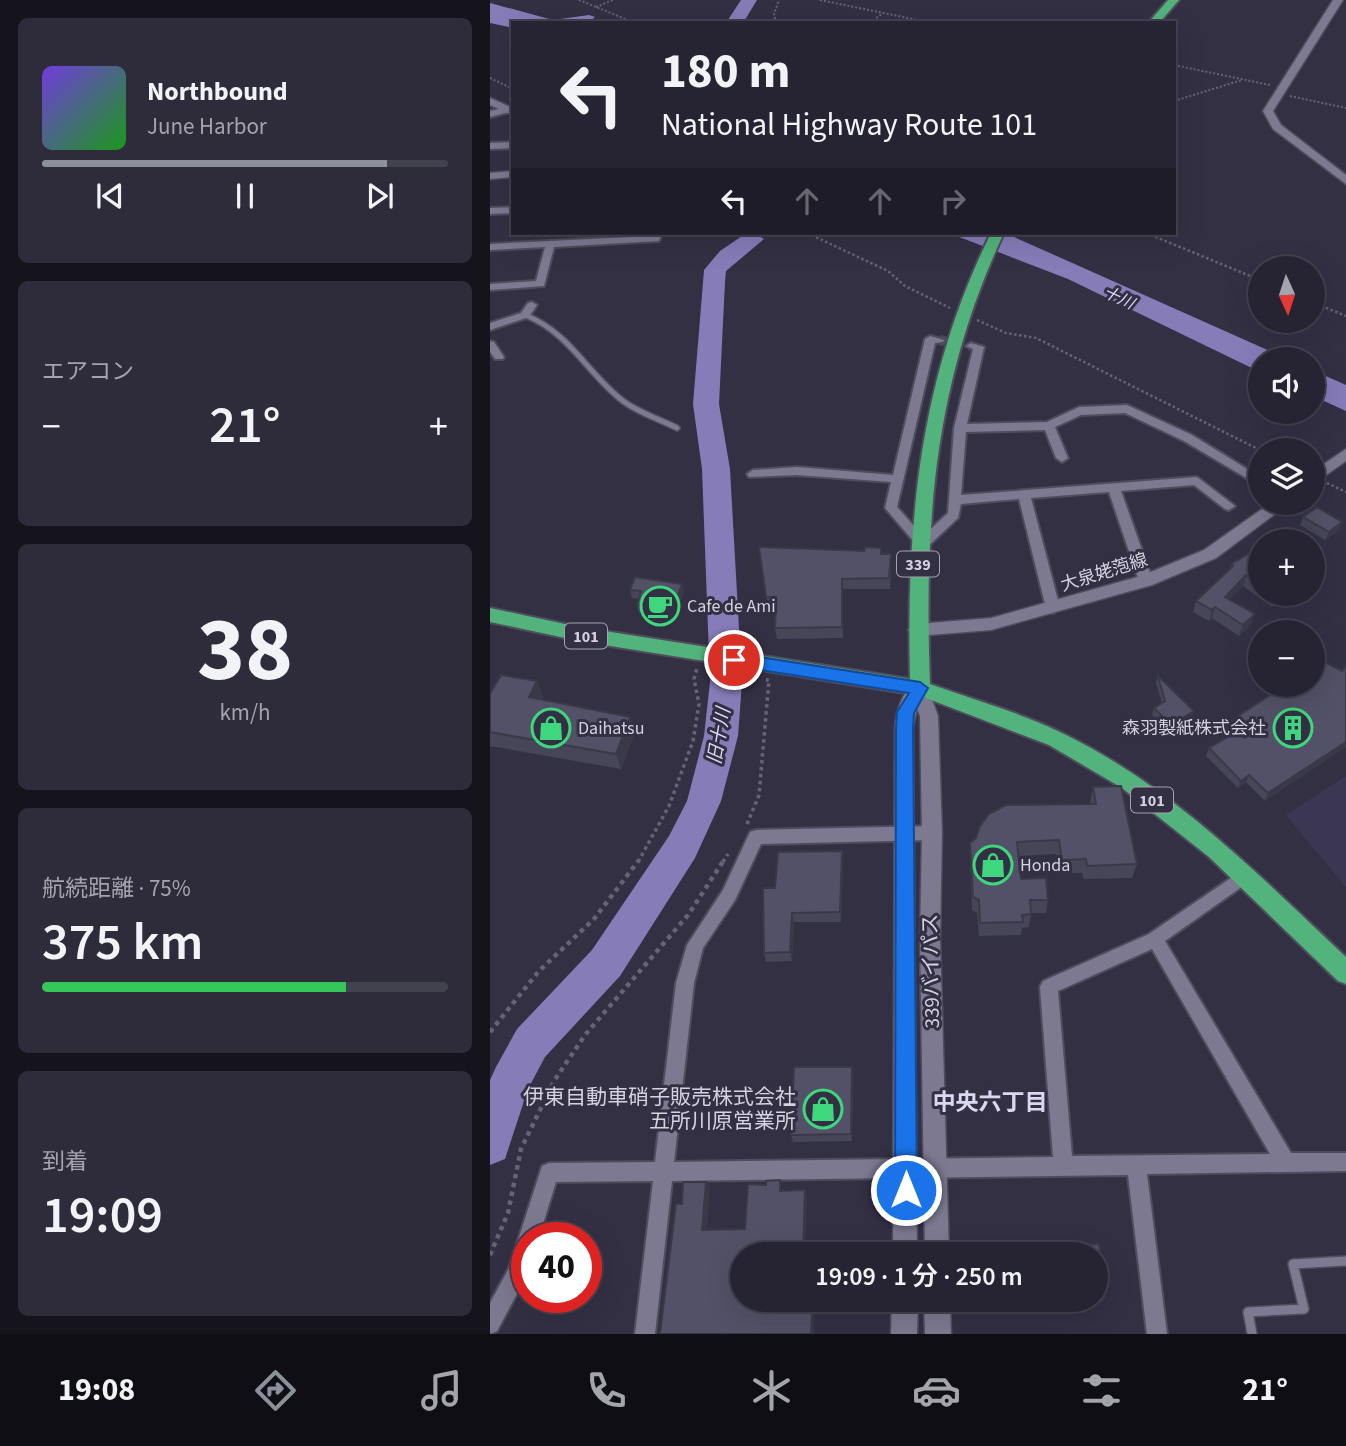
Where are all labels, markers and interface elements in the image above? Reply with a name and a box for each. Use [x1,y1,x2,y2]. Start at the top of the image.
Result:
text: 180 m [661,37,790,107]
icon: left [546,49,637,140]
text: Northbound [147,73,288,110]
text: National Highway Route 101 [661,102,1037,148]
text: June Harbor [147,110,267,143]
icon: previous [91,177,129,215]
icon: pause [226,177,264,215]
icon: next [361,177,399,215]
icon: left [715,182,753,220]
icon: ahead [788,182,826,220]
icon: ahead [861,182,899,220]
icon: right [934,182,972,220]
north arrow [1248,256,1325,332]
map controls [1248,256,1325,697]
water label: 十川 [1099,281,1140,315]
button: sound [1248,347,1325,424]
text: エアコン [42,355,134,388]
text: 21° [209,389,281,463]
text: − [42,400,61,454]
text: + [429,400,448,454]
button: layers [1248,438,1325,515]
button: + [1248,529,1325,606]
street label: 大泉姥萢線 [1057,547,1151,598]
road number: 339 [897,552,939,576]
cafe icon: Cafe de Ami [639,585,681,627]
text: 38 [197,586,293,715]
place label: Cafe de Ami [687,594,776,619]
button: − [1248,620,1325,697]
road number: 101 [565,624,607,649]
pin [704,630,764,690]
icon: arrive [715,641,753,679]
text: km/h [219,696,271,729]
water label: 旧十川 [701,704,738,767]
shop icon: Daihatsu [530,707,572,749]
building icon: 森羽製紙株式会社 [1272,707,1314,749]
place label: Daihatsu [578,716,644,741]
place label: 森羽製紙株式会社 [1122,716,1266,741]
road number: 101 [1131,788,1173,813]
shop icon: Honda [972,844,1014,886]
place label: Honda [1020,853,1070,878]
text: 航続距離 · 75% [42,872,191,905]
text: 375 km [42,906,203,980]
street label: 339バイパス [915,913,947,1029]
place label: 伊東自動車硝子販売株式会社 五所川原営業所 [523,1082,796,1136]
district label: 中央六丁目 [933,1086,1048,1119]
shop icon: 伊東自動車硝子販売株式会社 五所川原営業所 [802,1088,844,1130]
text: 到着 [42,1145,88,1178]
position arrow [869,1153,943,1227]
text: 19:09 [42,1179,163,1253]
speed limit sign: 40 [511,1222,602,1313]
text: 19:09 · 1 分 · 250 m [815,1258,1023,1295]
icon: directions [251,1366,300,1415]
icon: music [417,1366,466,1415]
icon: phone [582,1366,631,1415]
icon: climate [747,1366,796,1415]
icon: car [912,1366,961,1415]
icon: filters [1077,1366,1126,1415]
text: 19:08 [58,1367,135,1413]
text: 21° [1242,1367,1288,1413]

